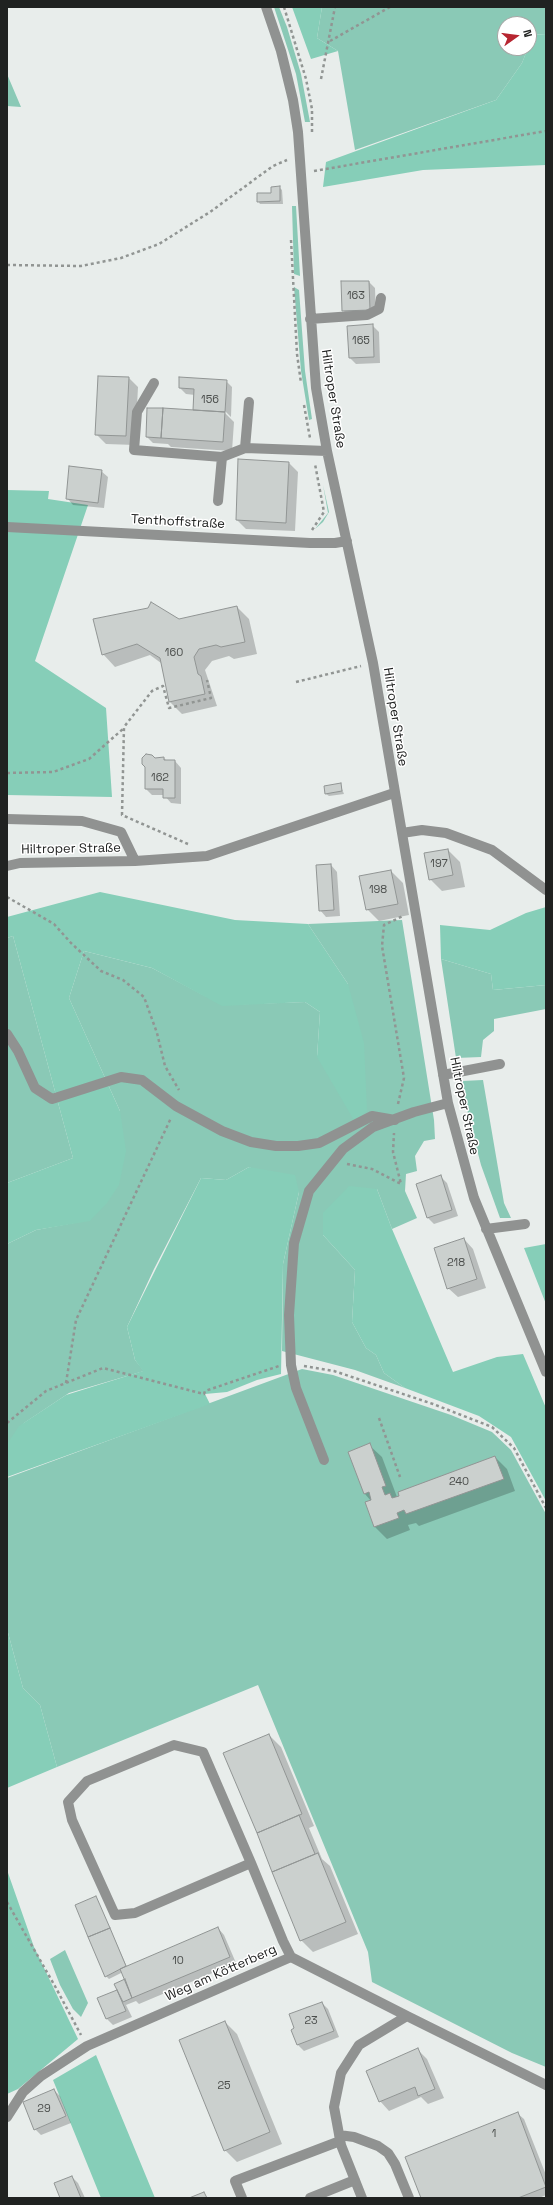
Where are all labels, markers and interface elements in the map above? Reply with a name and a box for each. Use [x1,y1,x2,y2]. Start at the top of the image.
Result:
north arrow [497,16,537,56]
text: N [520,28,535,39]
house number: 163 [347,289,365,303]
house number: 165 [352,334,370,348]
street label: Hiltroper Straße [317,348,349,450]
house number: 156 [201,393,219,407]
street label: Tenthoffstraße [131,512,225,532]
house number: 160 [165,646,183,660]
street label: Hiltroper Straße [379,666,411,768]
house number: 162 [151,771,169,785]
street label: Hiltroper Straße [21,840,121,858]
house number: 197 [430,857,448,871]
house number: 198 [369,883,387,897]
street label: Hiltroper Straße [446,1056,482,1156]
house number: 218 [447,1256,465,1270]
house number: 240 [449,1475,469,1489]
street label: Weg am Kötterberg [163,1941,279,2005]
house number: 10 [172,1954,184,1968]
house number: 23 [304,2014,318,2028]
house number: 25 [217,2079,231,2093]
house number: 29 [37,2102,51,2116]
house number: 1 [492,2127,496,2141]

